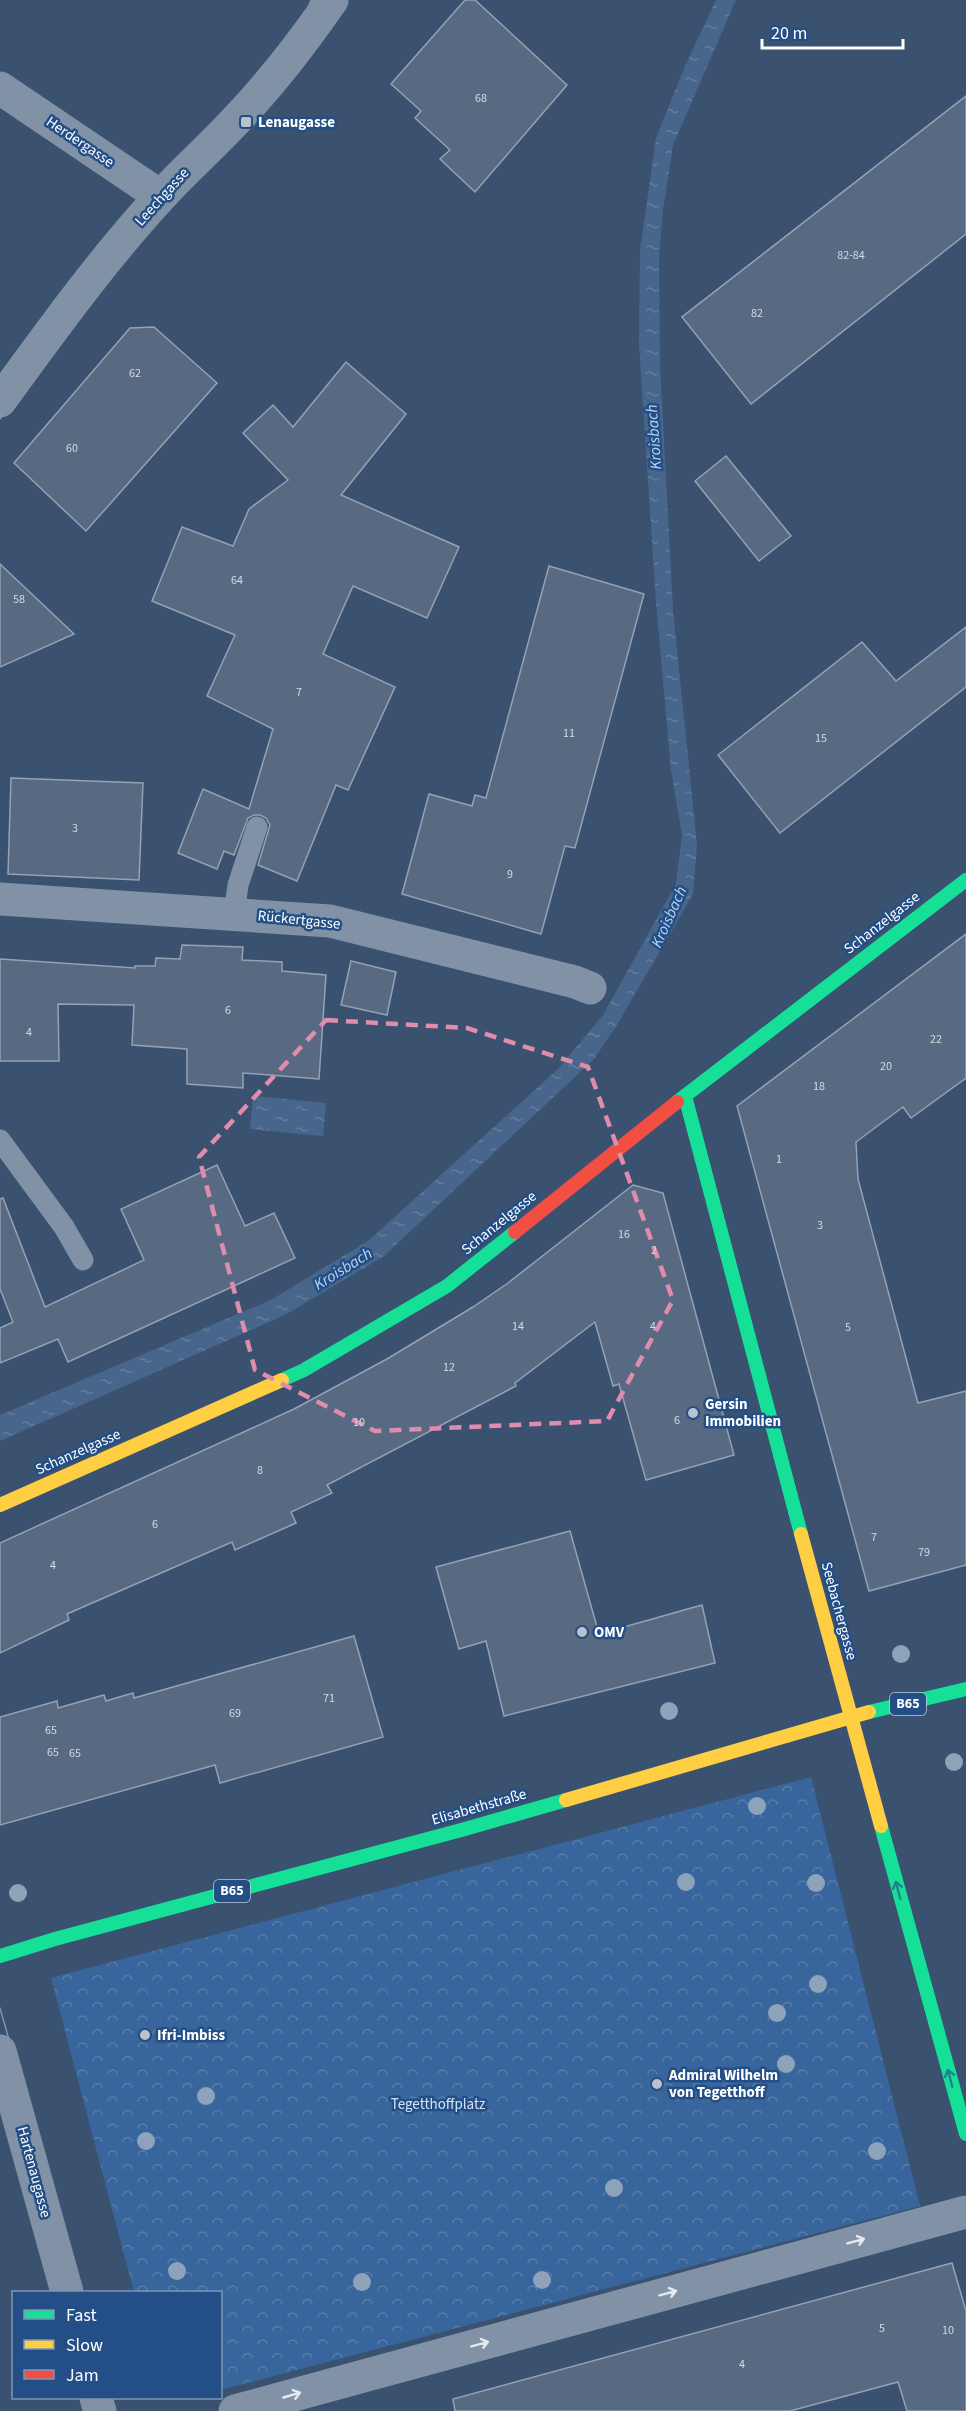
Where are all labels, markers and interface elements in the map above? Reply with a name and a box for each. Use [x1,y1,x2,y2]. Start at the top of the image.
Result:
scale bar [762,12,903,50]
text: 20 m [771,21,807,46]
house number: 68 [475,90,487,107]
street label: Herdergasse [42,111,118,173]
place label: Lenaugasse [258,112,335,133]
marker: Lenaugasse [239,115,253,129]
street label: Leechgasse [130,163,194,231]
house number: 82-84 [837,247,865,264]
house number: 82 [751,305,763,322]
house number: 62 [129,365,141,382]
water label: Kroisbach [641,404,667,470]
house number: 60 [66,440,78,457]
house number: 64 [231,572,243,589]
house number: 58 [13,591,25,608]
house number: 7 [296,684,302,701]
house number: 11 [563,725,575,742]
house number: 15 [815,730,827,747]
house number: 3 [72,820,78,837]
house number: 9 [507,866,513,883]
water label: Kroisbach [646,883,692,951]
street label: Schanzelgasse [840,887,924,959]
street label: Rückertgasse [257,905,341,935]
house number: 6 [225,1002,231,1019]
house number: 4 [26,1024,32,1041]
house number: 22 [930,1031,942,1048]
house number: 20 [880,1058,892,1075]
house number: 18 [813,1078,825,1095]
house number: 1 [776,1151,782,1168]
street label: Schanzelgasse [457,1186,541,1260]
house number: 3 [817,1217,823,1234]
house number: 16 [618,1226,630,1243]
water label: Kroisbach [310,1242,376,1296]
house number: 2 [651,1242,657,1259]
house number: 14 [512,1318,524,1335]
house number: 4 [650,1318,656,1335]
house number: 5 [845,1319,851,1336]
house number: 12 [443,1359,455,1376]
place label: Gersin Immobilien [705,1394,781,1432]
marker: Gersin Immobilien [686,1406,700,1420]
house number: 6 [674,1412,680,1429]
house number: 10 [353,1414,365,1431]
street label: Schanzelgasse [32,1424,124,1480]
house number: 8 [257,1462,263,1479]
house number: 6 [152,1516,158,1533]
house number: 7 [871,1529,877,1546]
house number: 79 [918,1544,930,1561]
house number: 4 [50,1557,56,1574]
street label: Seebachergasse [816,1560,862,1662]
place label: OMV [594,1622,625,1643]
marker: OMV [575,1625,589,1639]
house number: 71 [323,1690,335,1707]
road number: B65 [890,1693,926,1715]
house number: 69 [229,1705,241,1722]
house number: 65 [45,1722,57,1739]
house number: 65 [47,1744,59,1761]
house number: 65 [69,1745,81,1762]
street label: Elisabethstraße [429,1783,529,1831]
road number: B65 [214,1880,250,1902]
one-way arrow [892,1881,904,1900]
place label: Ifri-Imbiss [157,2025,225,2046]
marker: Ifri-Imbiss [138,2028,152,2042]
place label: Admiral Wilhelm von Tegetthoff [668,2065,778,2103]
one-way arrow [944,2069,956,2088]
marker: Admiral Wilhelm von Tegetthoff [650,2077,664,2091]
park label: Tegetthoffplatz [391,2094,485,2115]
street label: Hartenaugasse [12,2124,56,2220]
one-way arrow [846,2235,865,2246]
one-way arrow [658,2286,677,2298]
legend [12,2291,222,2399]
text: Fast [66,2303,97,2328]
house number: 5 [879,2320,885,2337]
house number: 10 [942,2322,954,2339]
text: Slow [66,2333,103,2358]
one-way arrow [470,2337,489,2349]
house number: 4 [739,2356,745,2373]
text: Jam [66,2363,99,2388]
one-way arrow [282,2389,301,2400]

